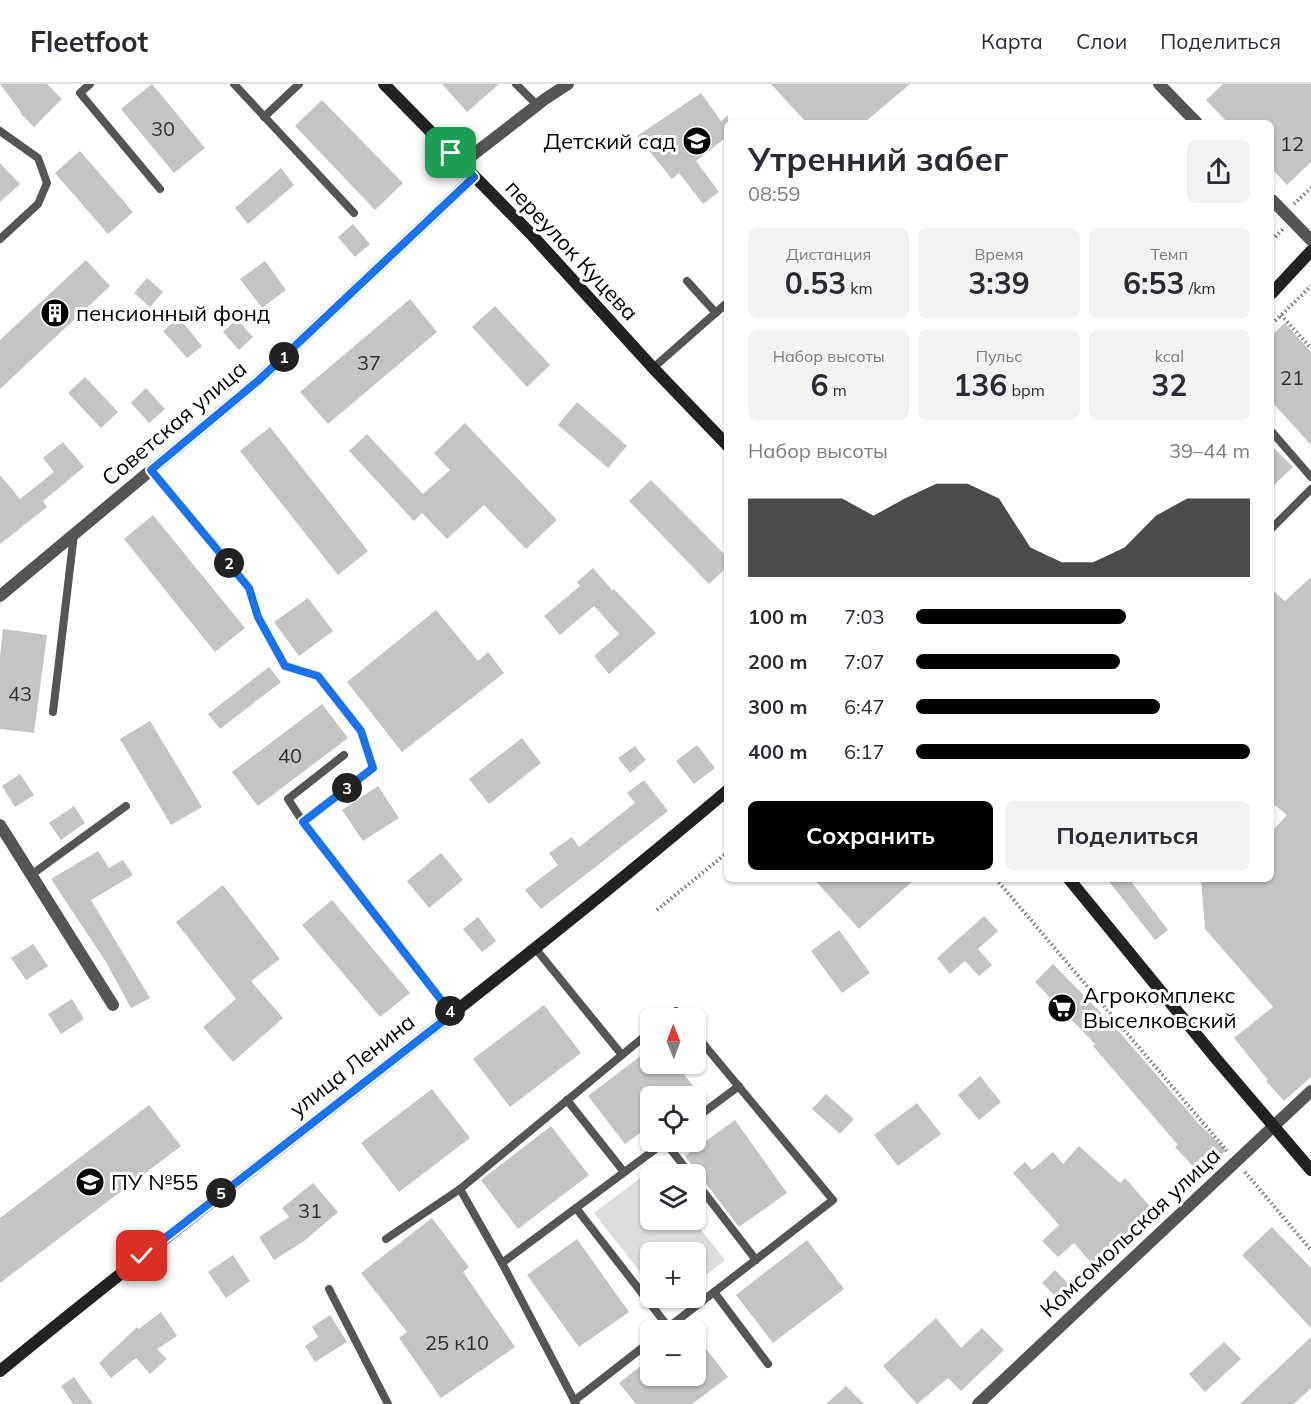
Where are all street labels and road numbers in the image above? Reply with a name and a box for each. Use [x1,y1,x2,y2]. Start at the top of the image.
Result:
street label: переулок Куцева [500,174,644,326]
street label: Советская улица [96,354,252,492]
street label: улица Ленина [284,1007,420,1123]
street label: Комсомольская улица [1034,1141,1226,1323]

